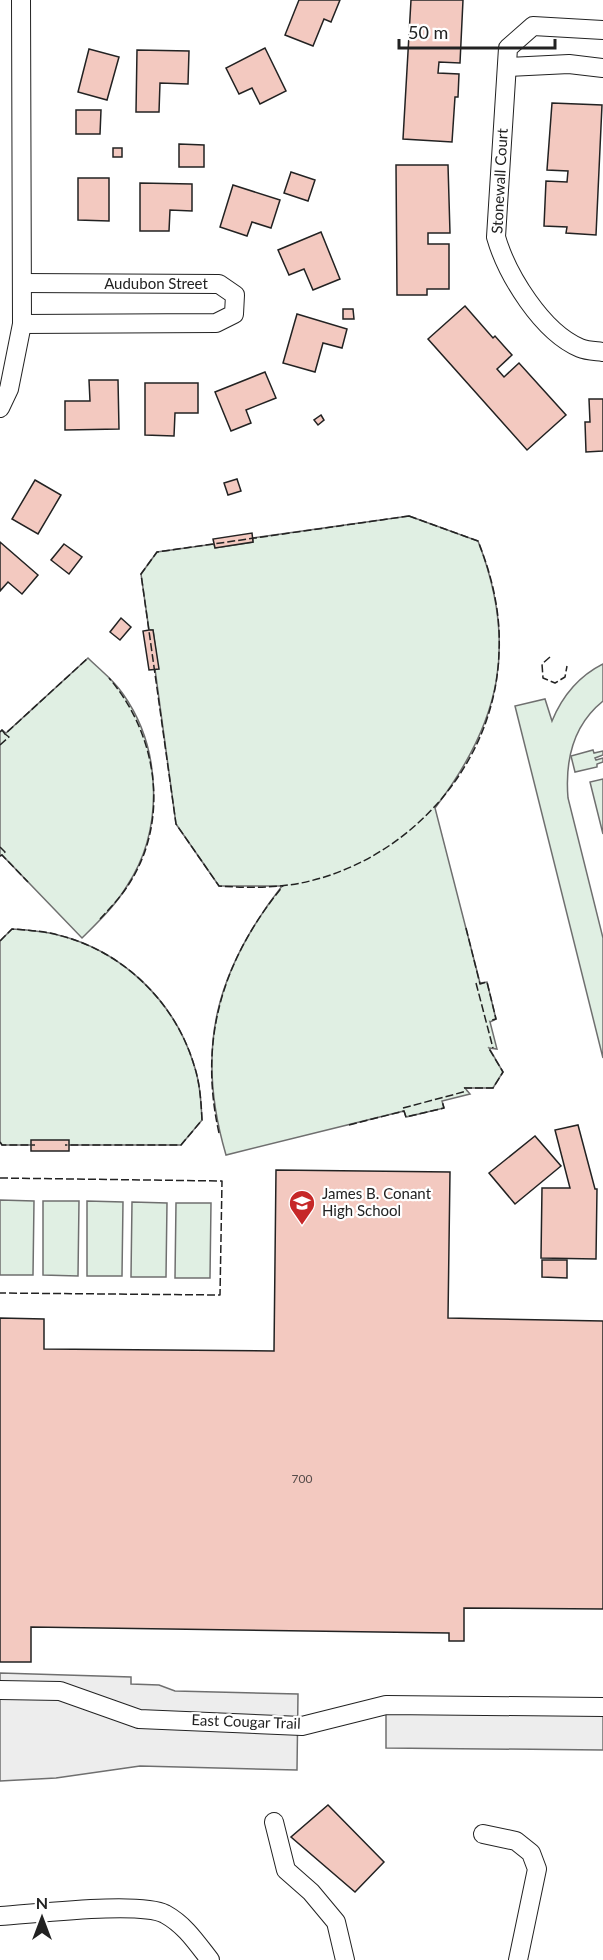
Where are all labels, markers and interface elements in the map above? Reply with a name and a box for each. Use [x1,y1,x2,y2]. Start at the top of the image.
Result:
scale bar [399,12,555,50]
text: 50 m [408,21,448,43]
street label: Stonewall Court [487,127,511,234]
street label: Audubon Street [104,274,208,292]
place label: James B. Conant High School [322,1184,432,1219]
school or university icon: James B. Conant High School [287,1188,317,1226]
house number: 700 [292,1471,312,1486]
street label: East Cougar Trail [191,1710,301,1732]
north arrow [12,1888,72,1948]
text: N [36,1893,48,1912]

